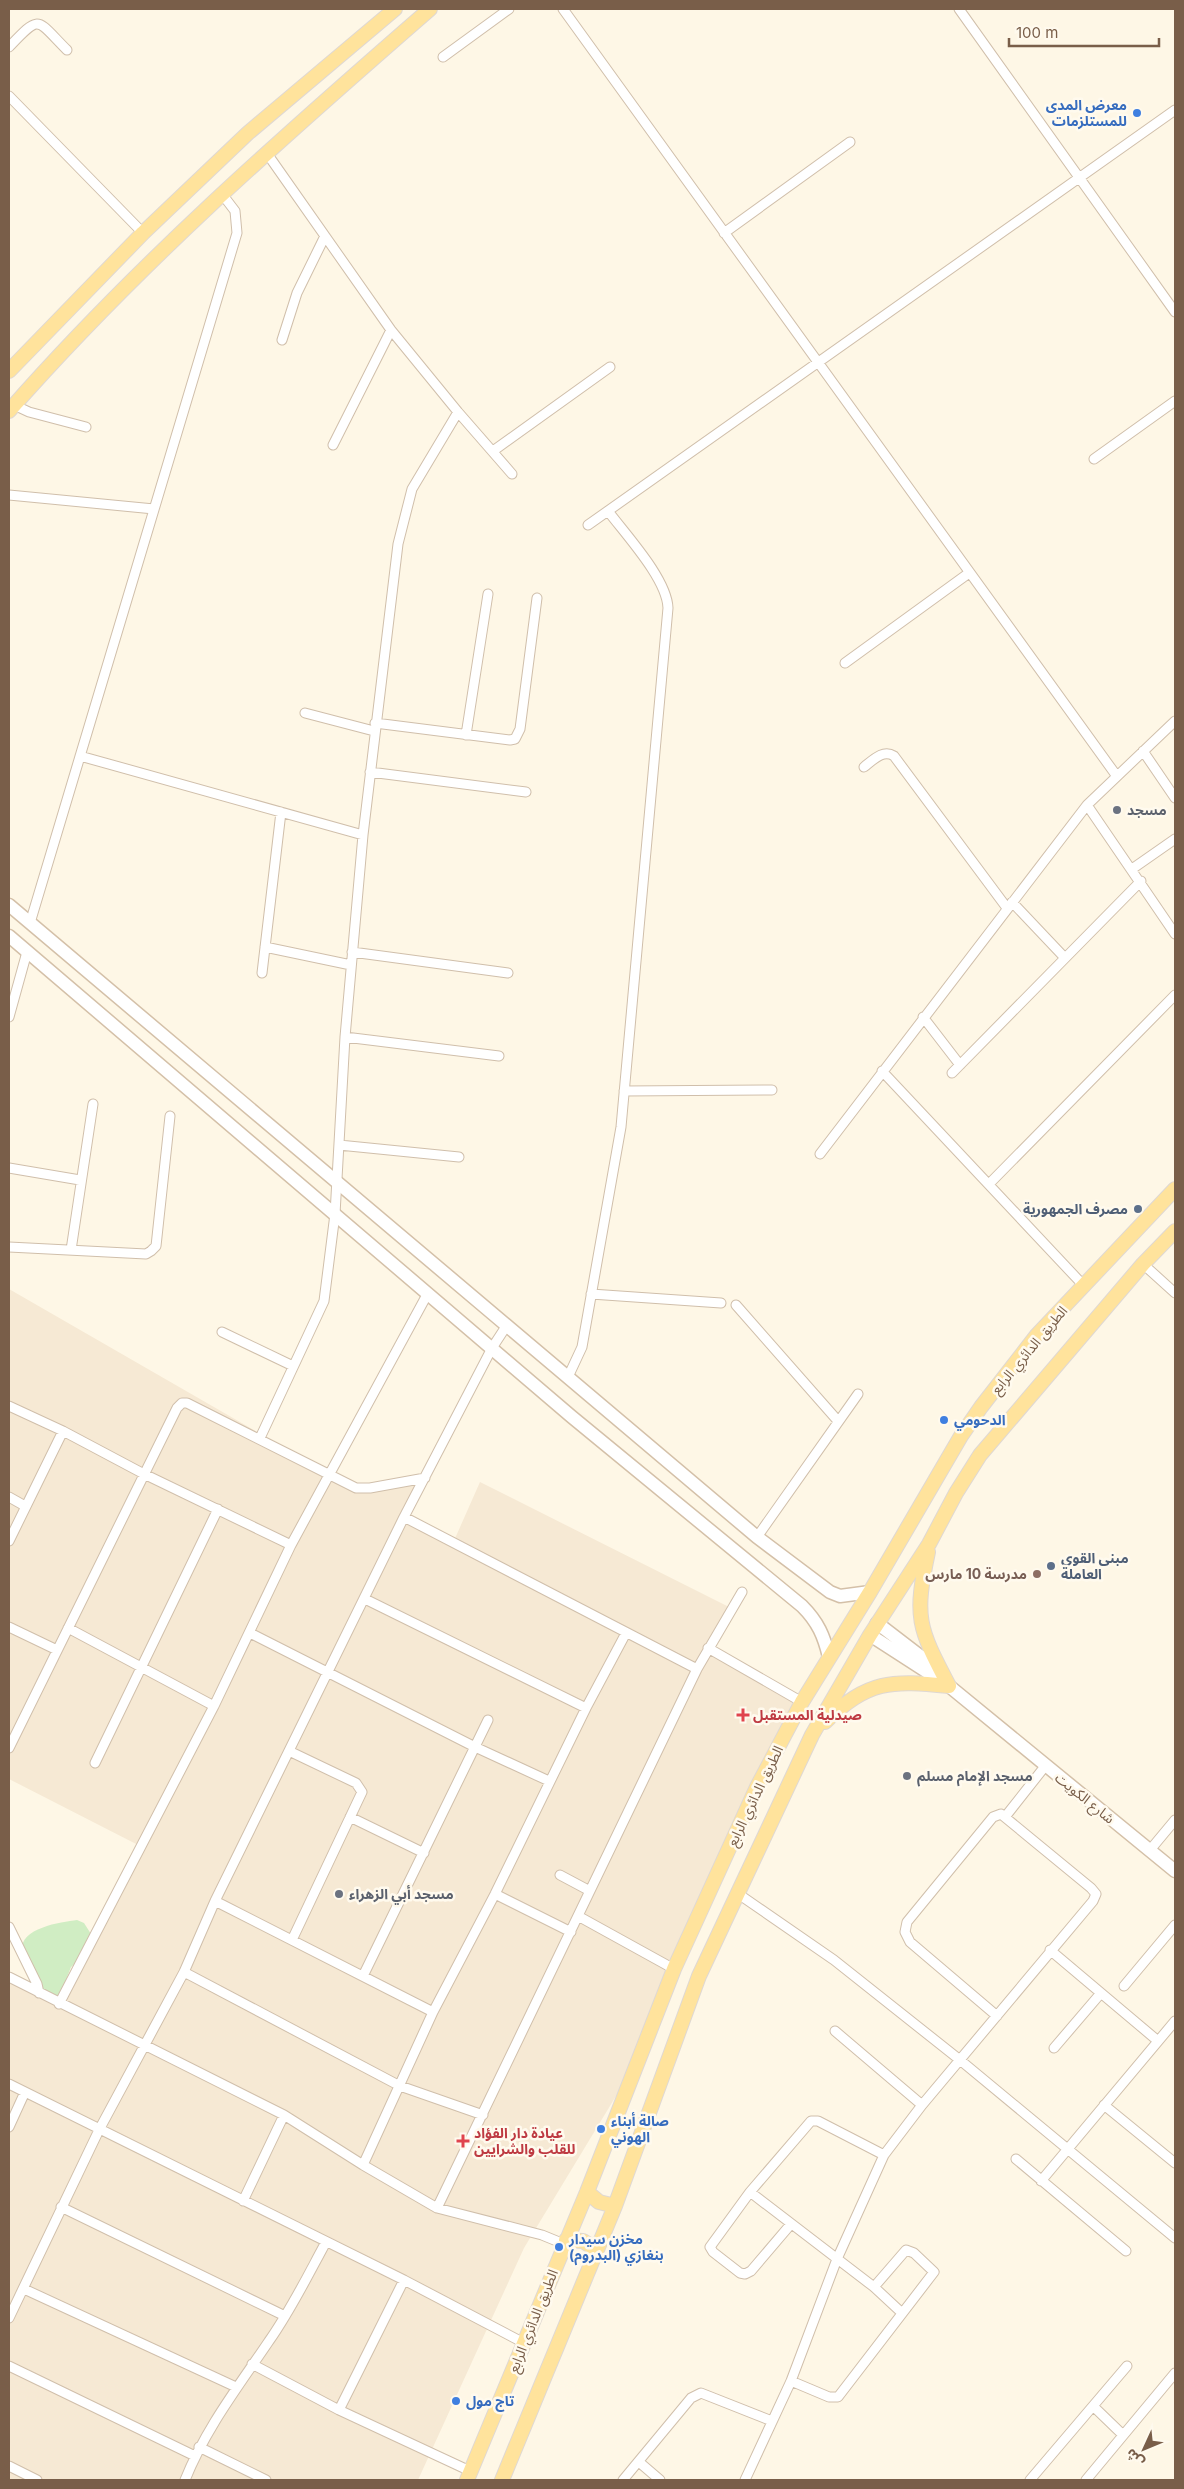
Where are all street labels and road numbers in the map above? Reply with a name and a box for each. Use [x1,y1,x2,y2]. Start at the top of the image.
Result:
street label: الطريق الدائري الرابع [987,1302,1073,1399]
street label: الطريق الدائري الرابع [723,1743,789,1850]
street label: شارع الكويت [1050,1769,1118,1829]
street label: الطريق الدائري الرابع [504,2267,564,2376]

